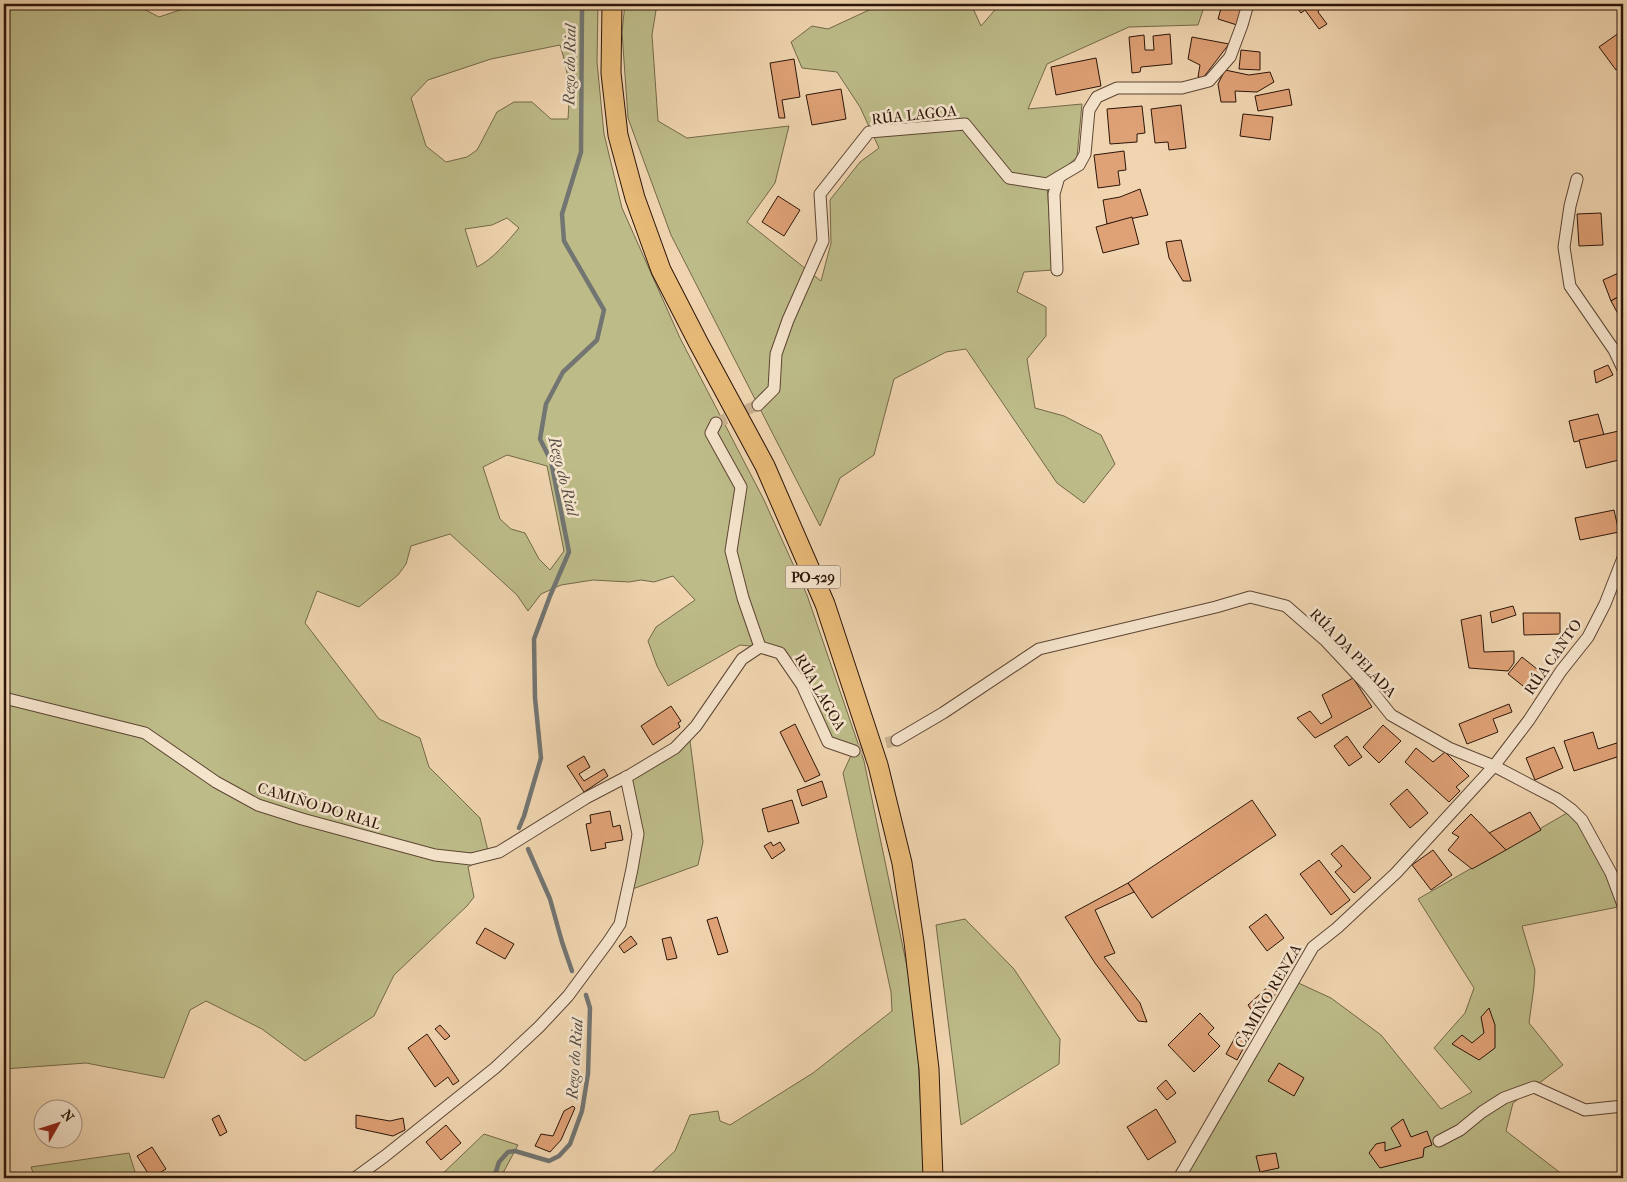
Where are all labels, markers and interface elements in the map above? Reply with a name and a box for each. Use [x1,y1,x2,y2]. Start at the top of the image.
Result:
water label: Rego do Rial [559,22,580,107]
street label: RÚA LAGOA [870,102,958,128]
water label: Rego do Rial [544,434,583,520]
road number: PO-529 [786,566,840,588]
street label: RÚA DA PELADA [1306,605,1400,701]
street label: RÚA CANTO [1520,616,1586,698]
street label: RÚA LAGOA [791,650,849,734]
street label: CAMIÑO DO RIAL [255,779,383,833]
street label: CAMIÑO RENZA [1231,941,1305,1051]
water label: Rego do Rial [562,1016,587,1101]
north arrow [32,1100,82,1150]
text: N [58,1107,78,1126]

